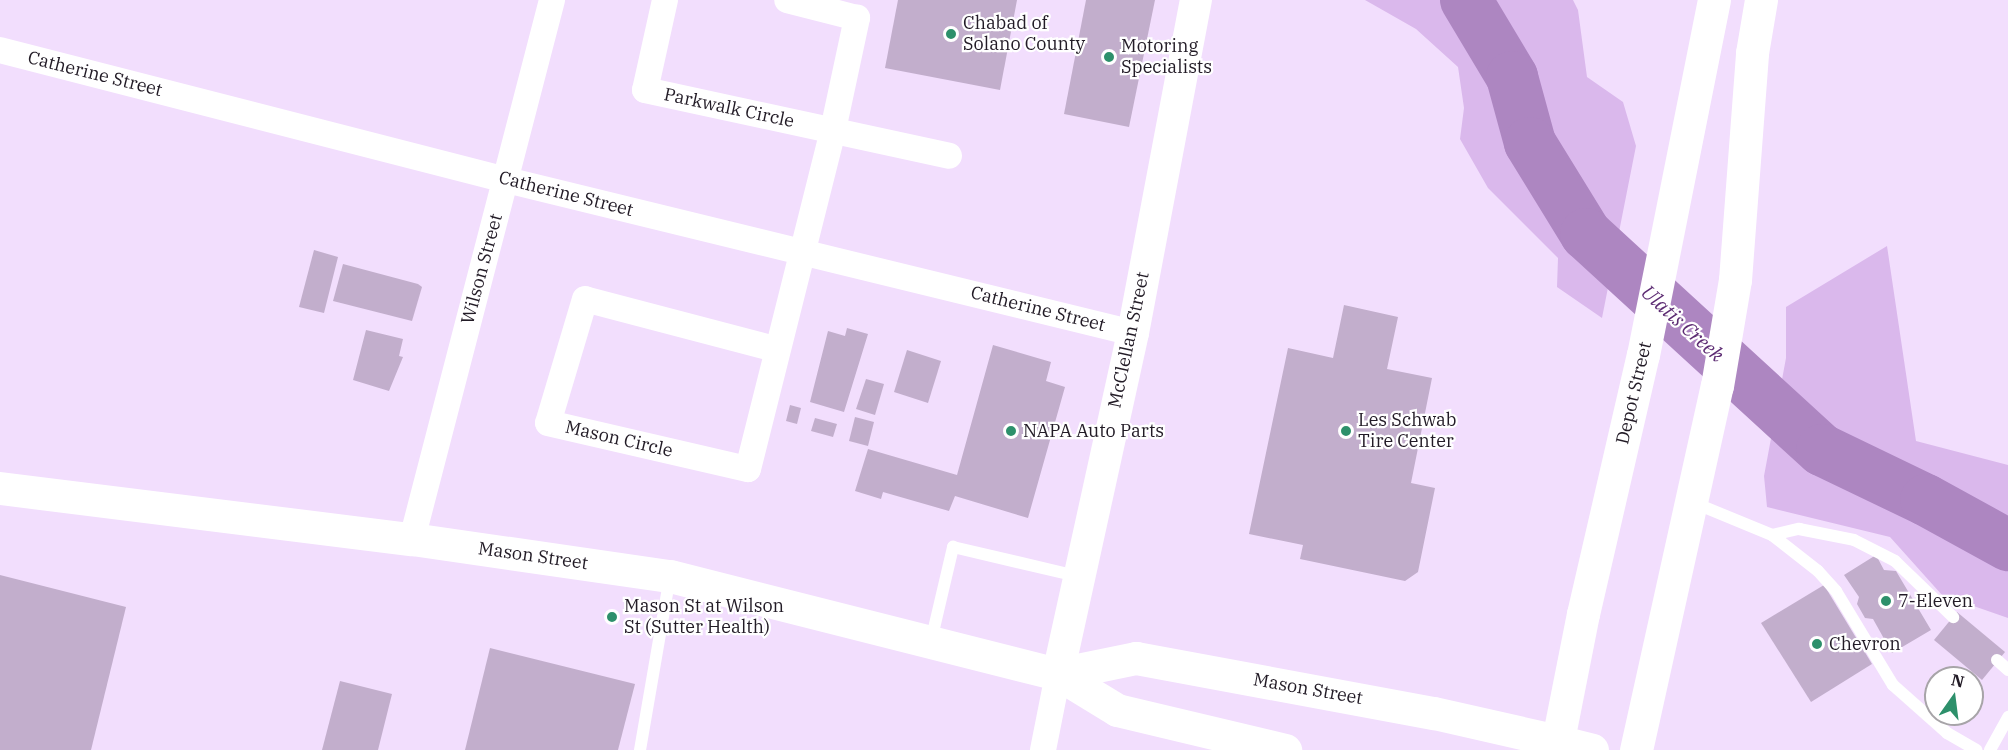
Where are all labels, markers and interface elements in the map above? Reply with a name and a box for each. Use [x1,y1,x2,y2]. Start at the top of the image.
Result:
place label: Chabad of Solano County [963,13,1085,56]
marker: Chabad of Solano County [944,27,958,41]
place label: Motoring Specialists [1121,36,1212,78]
street label: Catherine Street [25,47,165,101]
marker: Motoring Specialists [1102,50,1116,64]
street label: Parkwalk Circle [662,84,796,132]
street label: Catherine Street [496,167,636,221]
street label: Wilson Street [457,211,507,327]
street label: McClellan Street [1104,270,1154,410]
water label: Ulatis Creek [1637,280,1729,366]
street label: Catherine Street [968,282,1108,336]
street label: Depot Street [1612,340,1656,446]
place label: Les Schwab Tire Center [1358,410,1456,452]
street label: Mason Circle [563,416,675,462]
place label: NAPA Auto Parts [1023,420,1164,442]
marker: NAPA Auto Parts [1004,424,1018,438]
marker: Les Schwab Tire Center [1339,424,1353,438]
street label: Mason Street [477,538,589,574]
place label: 7-Eleven [1898,590,1973,612]
marker: 7-Eleven [1879,594,1893,608]
place label: Mason St at Wilson St (Sutter Health) [624,596,784,638]
marker: Mason St at Wilson St (Sutter Health) [605,610,619,624]
place label: Chevron [1829,633,1901,655]
marker: Chevron [1810,637,1824,651]
north arrow [1924,666,1984,726]
street label: Mason Street [1252,669,1364,709]
text: N [1949,669,1966,692]

